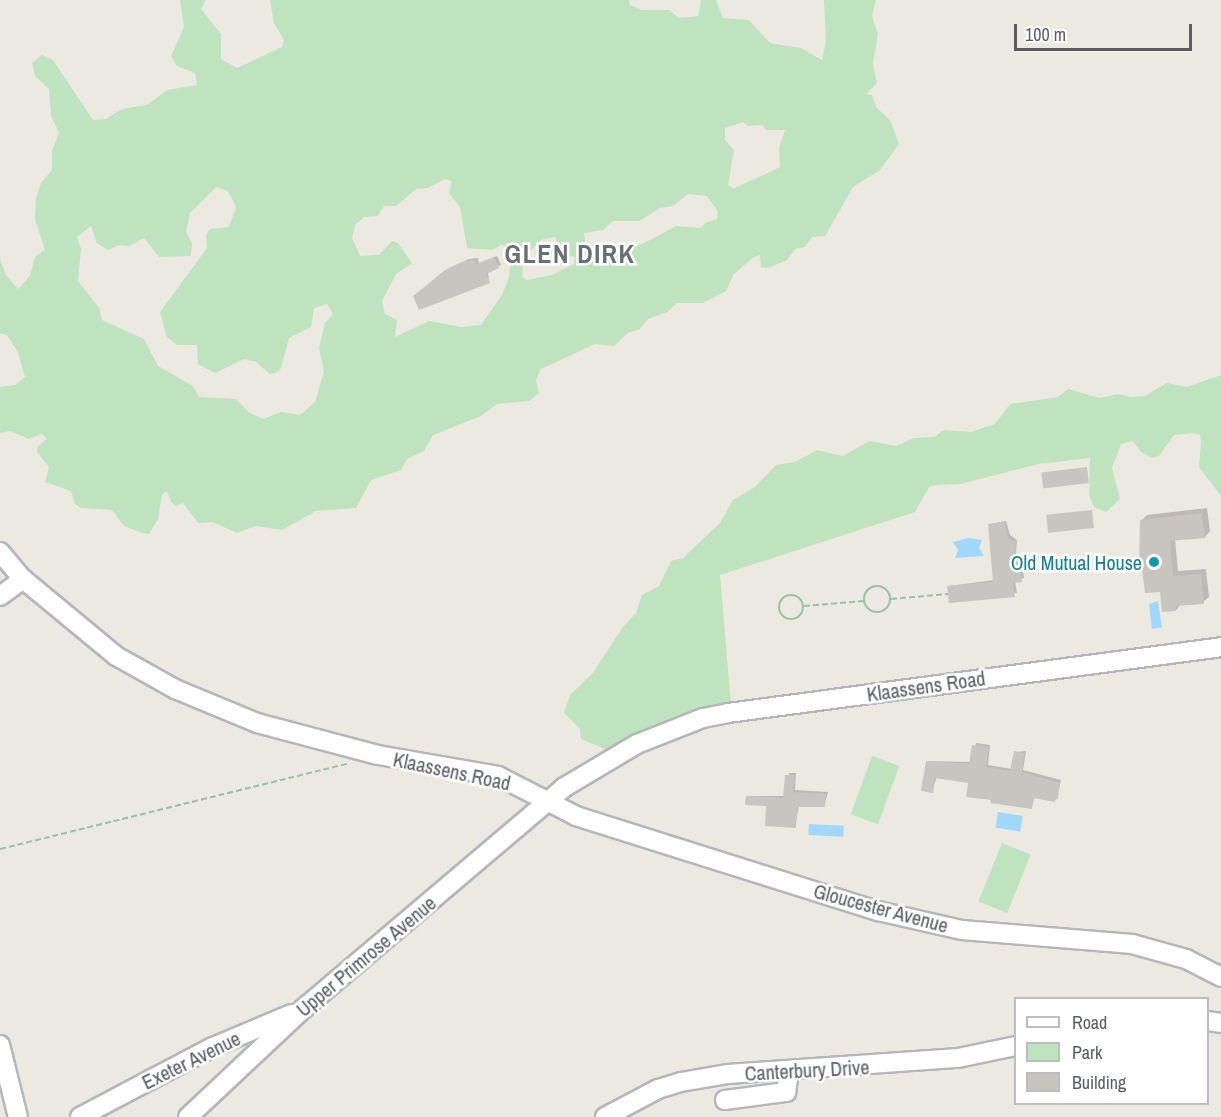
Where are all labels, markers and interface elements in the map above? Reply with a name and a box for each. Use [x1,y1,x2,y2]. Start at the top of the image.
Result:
scale bar [1017,12,1196,50]
text: 100 m [1025,22,1066,47]
district label: GLEN DIRK [505,238,635,270]
place label: Old Mutual House [1011,550,1142,574]
marker: Old Mutual House [1147,555,1161,569]
street label: Klaassens Road [865,666,987,706]
street label: Klaassens Road [391,747,513,795]
street label: Gloucester Avenue [811,878,951,938]
street label: Upper Primrose Avenue [291,890,441,1022]
legend [1014,997,1209,1105]
text: Road [1072,1010,1107,1035]
street label: Exeter Avenue [138,1026,244,1094]
text: Park [1072,1040,1102,1065]
street label: Canterbury Drive [744,1055,870,1085]
text: Building [1072,1070,1126,1095]

